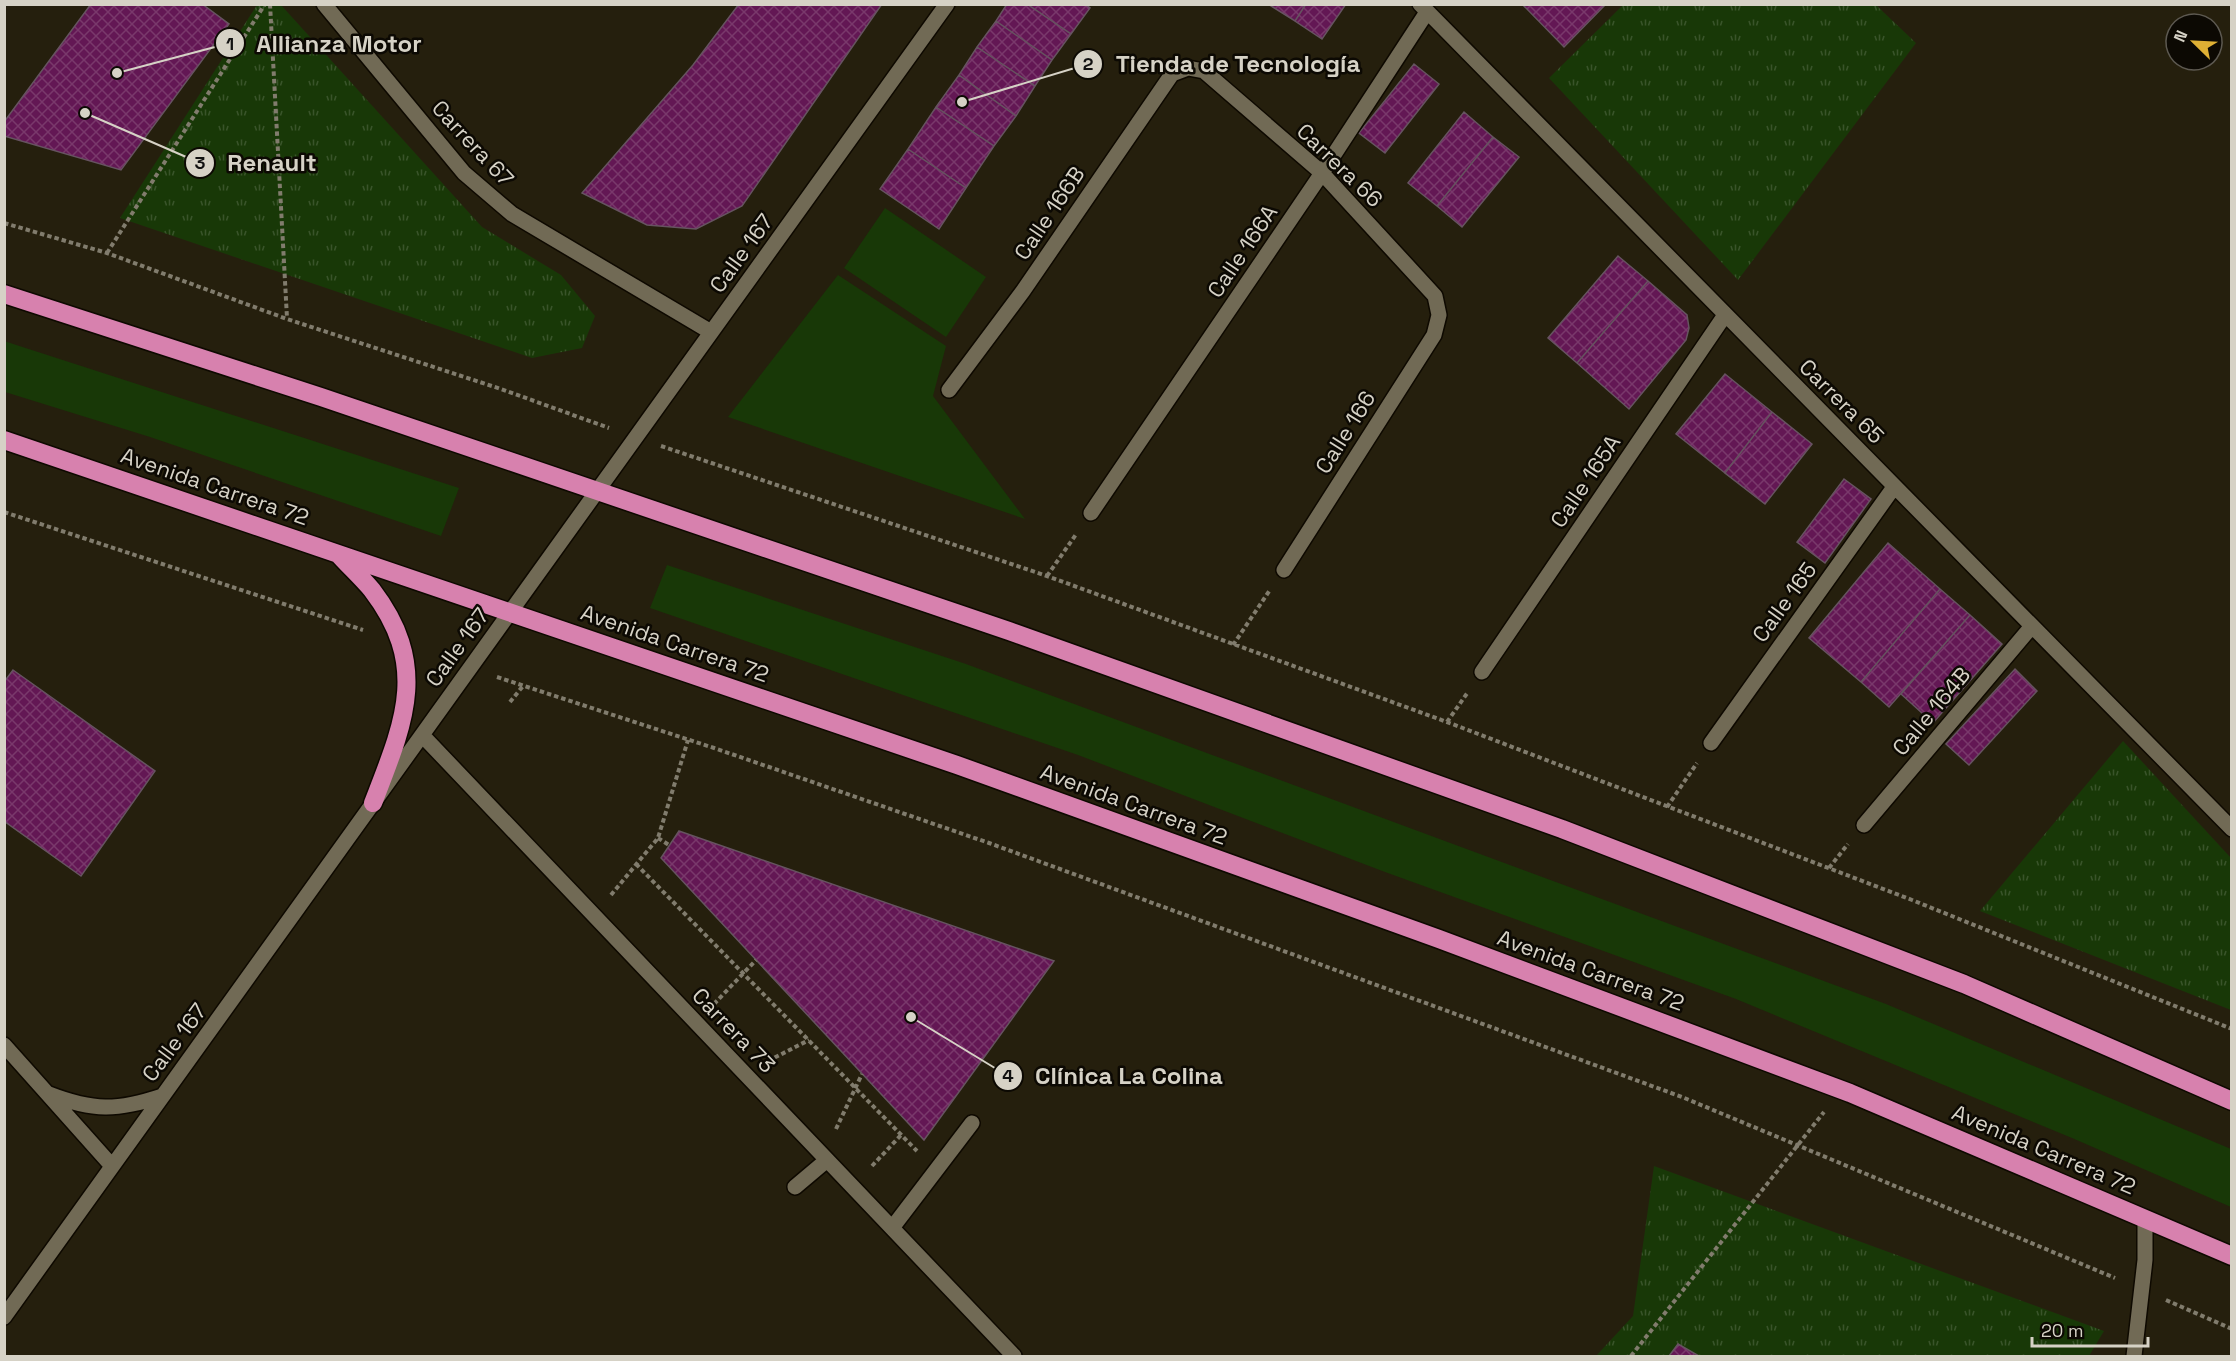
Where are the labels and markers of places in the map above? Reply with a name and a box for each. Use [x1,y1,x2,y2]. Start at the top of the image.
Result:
callout: Allianza Motor [215,22,434,64]
callout: Tienda de Tecnología [1073,43,1372,85]
callout: Renault [185,142,329,184]
callout: Clínica La Colina [993,1055,1235,1097]

